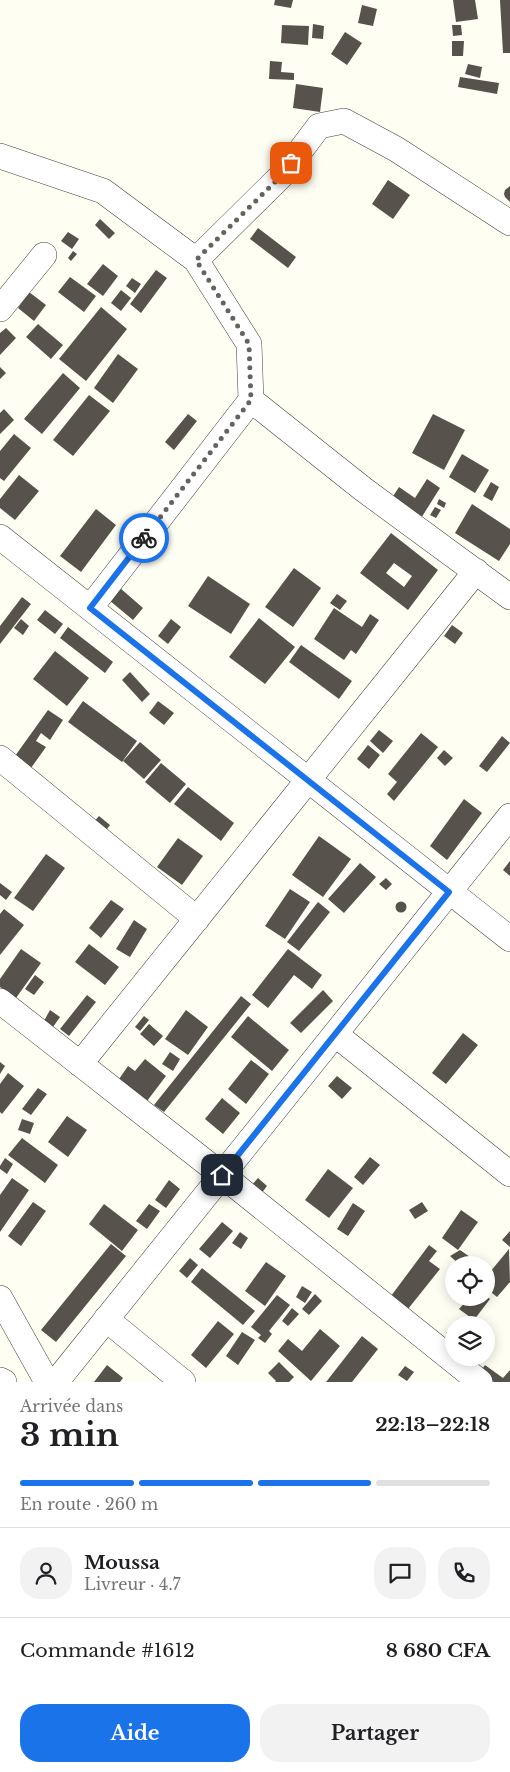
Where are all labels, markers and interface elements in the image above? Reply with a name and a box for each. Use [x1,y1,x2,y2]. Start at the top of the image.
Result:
pin [270,142,312,184]
icon: bag [277,149,305,177]
courier [119,513,169,563]
icon: bike [130,524,158,552]
pin [201,1154,243,1196]
icon: home [208,1161,236,1189]
map controls [445,1256,495,1366]
button: locate [445,1256,495,1306]
button: layers [445,1316,495,1366]
text: Arrivée dans [20,1396,123,1416]
text: 22:13–22:18 [375,1413,490,1436]
text: 3 min [20,1415,119,1455]
text: En route · 260 m [20,1494,158,1514]
button: person [20,1547,72,1599]
button: chat [374,1547,426,1599]
button: phone [438,1547,490,1599]
text: Moussa [84,1551,160,1574]
text: Livreur · 4.7 [84,1574,181,1594]
text: Commande #1612 [20,1639,195,1662]
text: 8 680 CFA [386,1639,490,1662]
button: Aide [20,1704,250,1762]
button: Partager [260,1704,490,1762]

